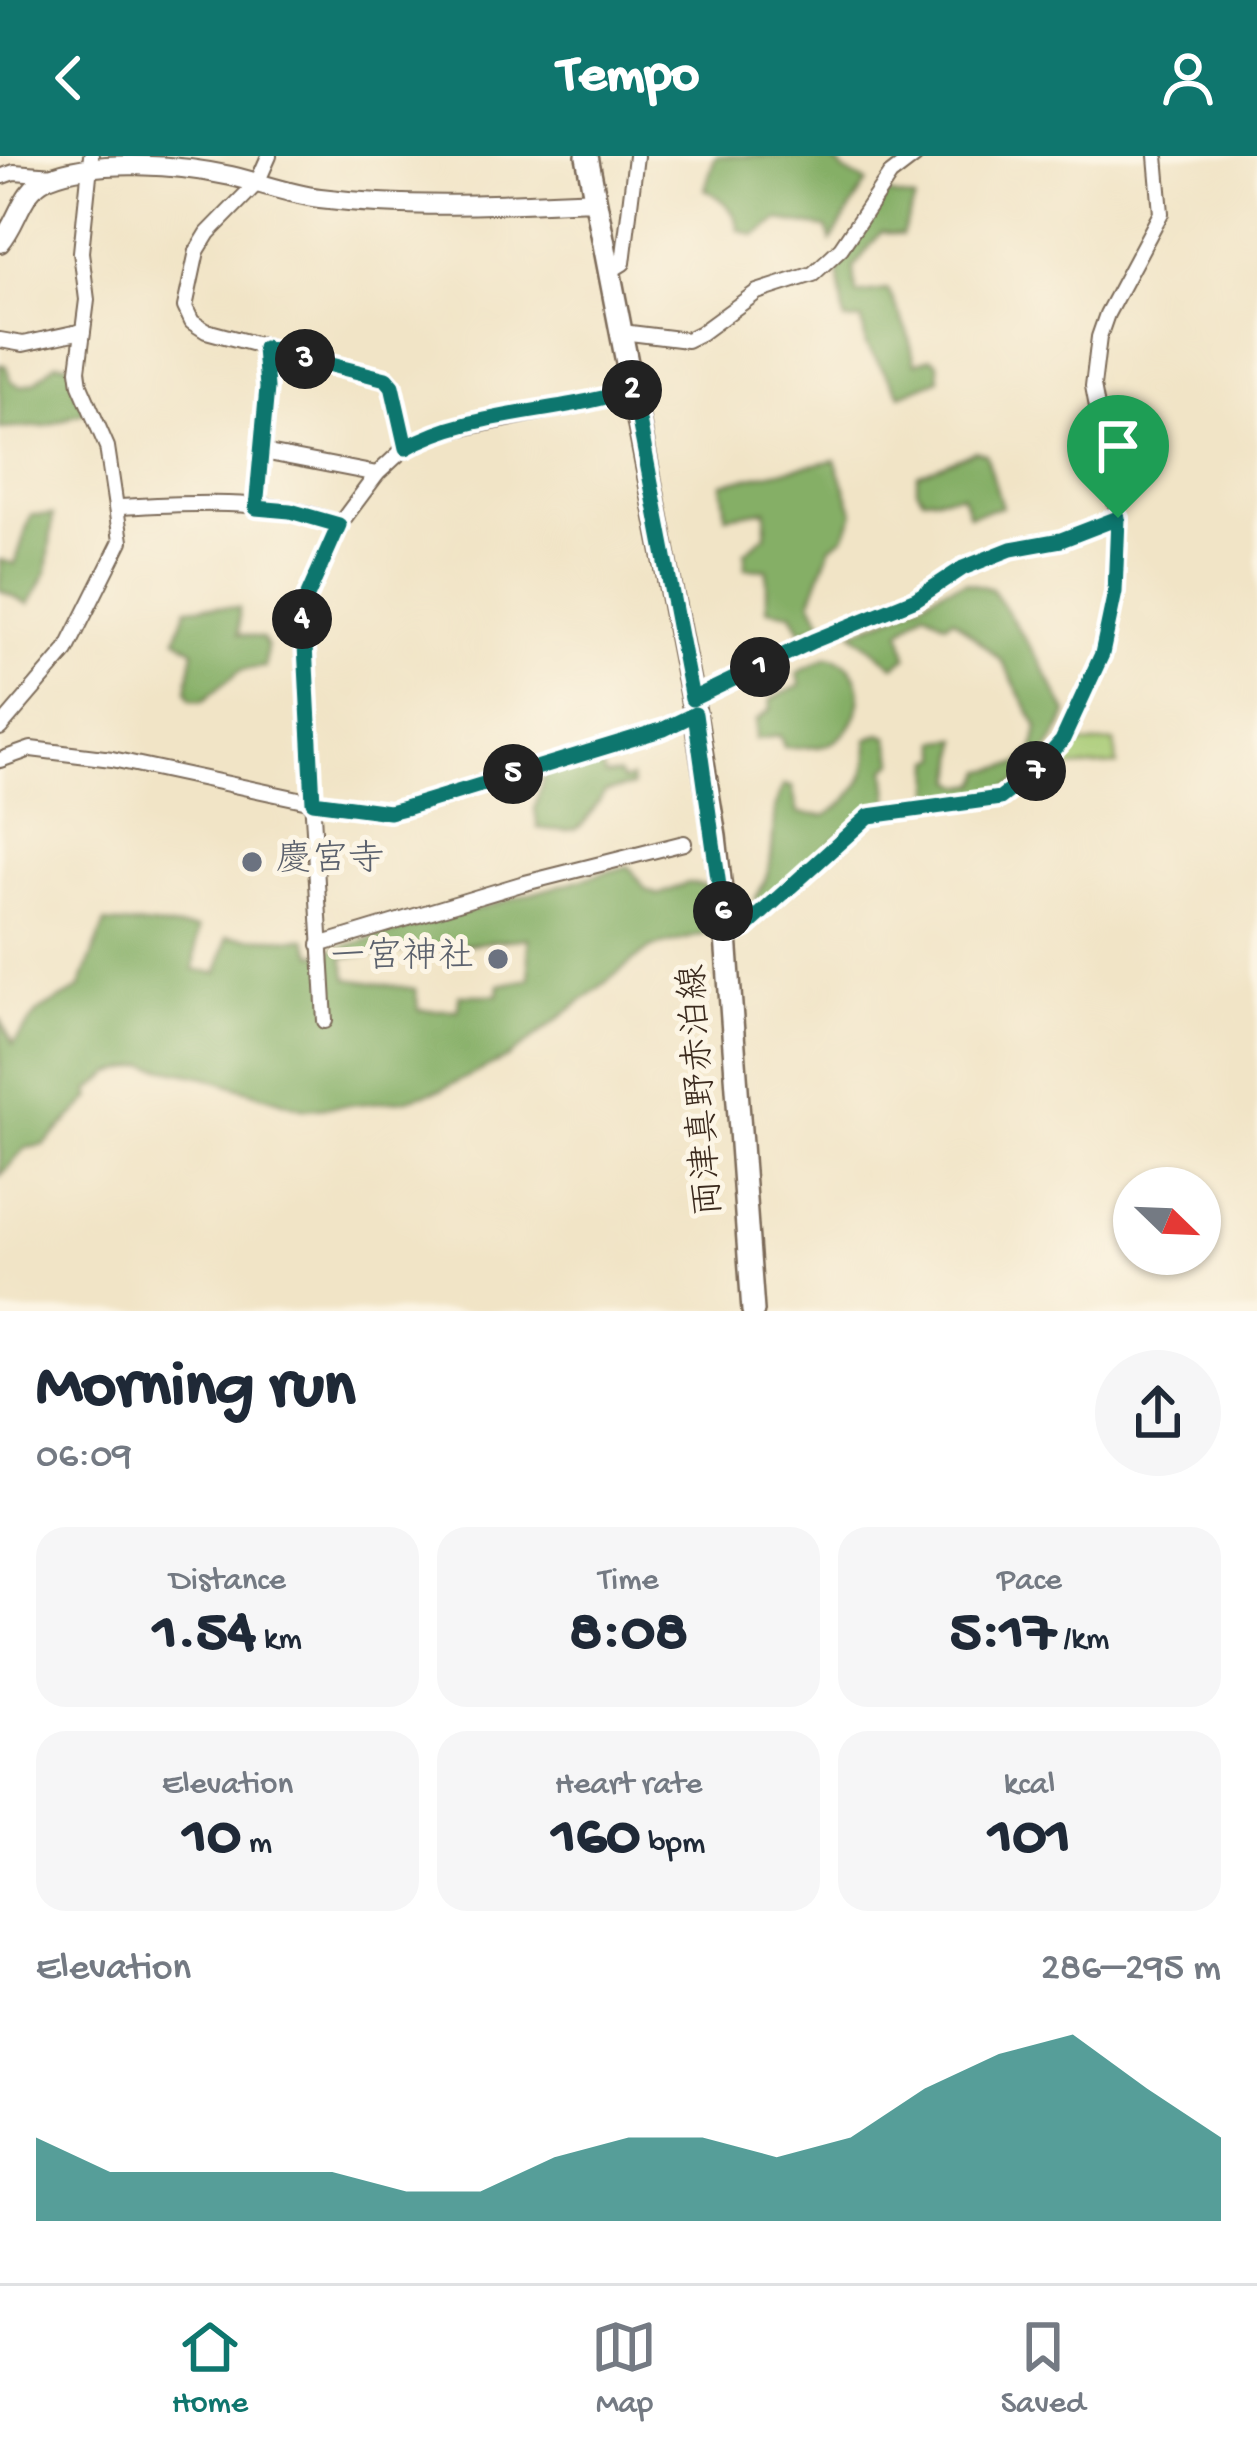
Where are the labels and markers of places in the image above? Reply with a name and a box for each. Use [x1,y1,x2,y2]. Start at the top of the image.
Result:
pin: 3 [275,329,335,389]
pin: 2 [602,360,662,420]
pin [1067,395,1169,518]
pin: 4 [272,589,332,649]
pin: 1 [730,637,790,697]
pin: 7 [1006,741,1066,801]
pin: 5 [483,744,543,804]
place label: 慶宮寺 [276,839,384,884]
marker: 慶宮寺 [239,849,265,875]
pin: 6 [693,881,753,941]
place label: 一宮神社 [330,936,474,981]
marker: 一宮神社 [485,946,511,972]

